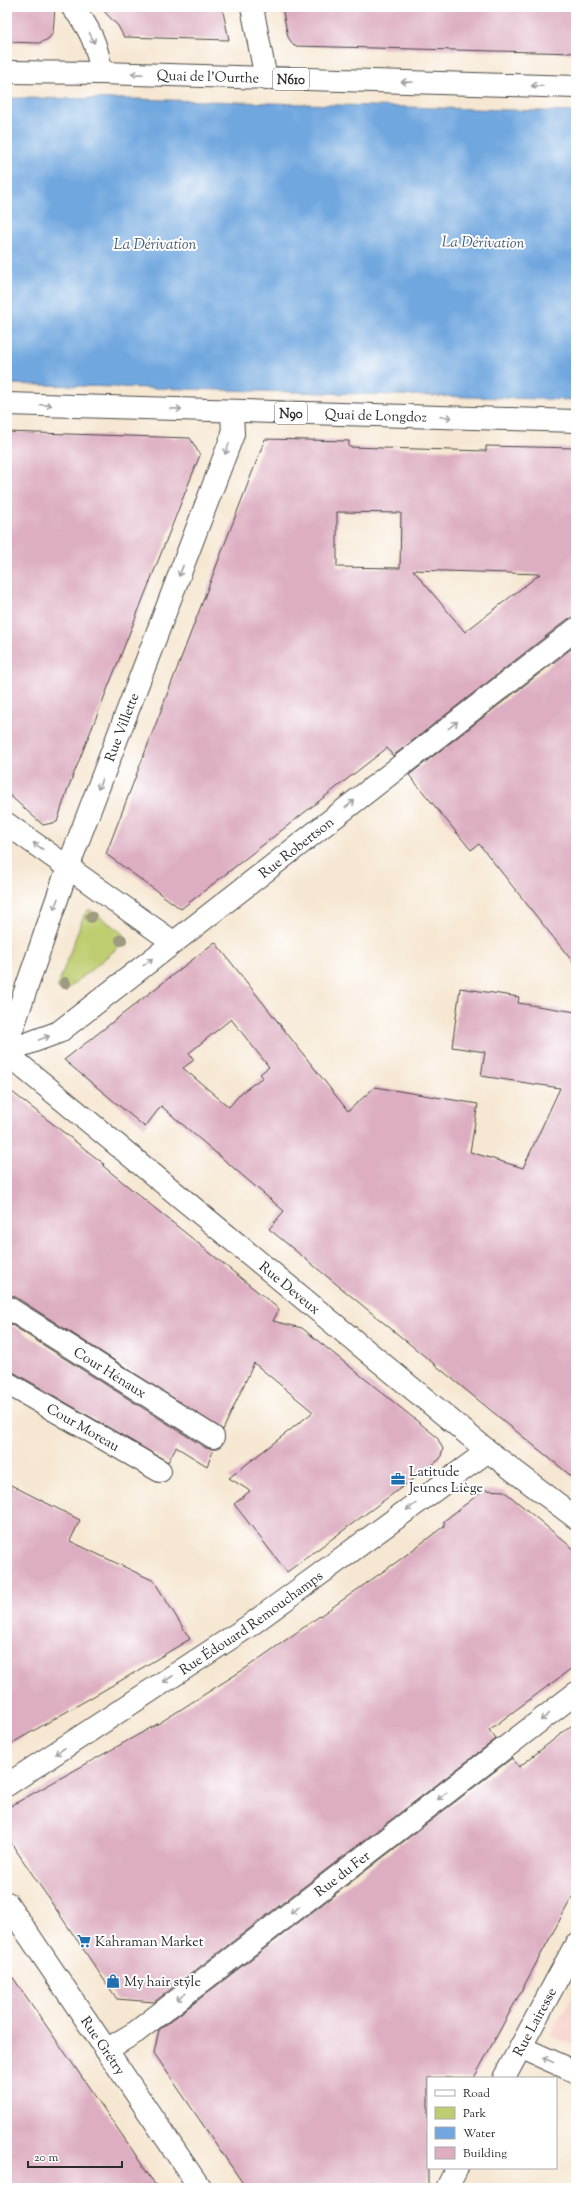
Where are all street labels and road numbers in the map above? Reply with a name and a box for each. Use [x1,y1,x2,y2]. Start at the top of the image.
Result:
street label: Quai de l'Ourthe [156,67,260,90]
road number: N610 [273,68,309,90]
road number: N90 [275,402,307,424]
street label: Quai de Longdoz [324,405,427,429]
street label: Rue Villette [101,691,145,765]
street label: Rue Robertson [256,813,339,884]
street label: Rue Deveux [254,1258,324,1321]
street label: Cour Hénaux [69,1343,150,1405]
street label: Cour Moreau [42,1400,123,1458]
street label: Rue Édouard Remouchamps [176,1567,328,1681]
street label: Rue du Fer [311,1847,376,1903]
street label: Rue Lairesse [509,1985,563,2061]
street label: Rue Grétry [75,2013,129,2080]

